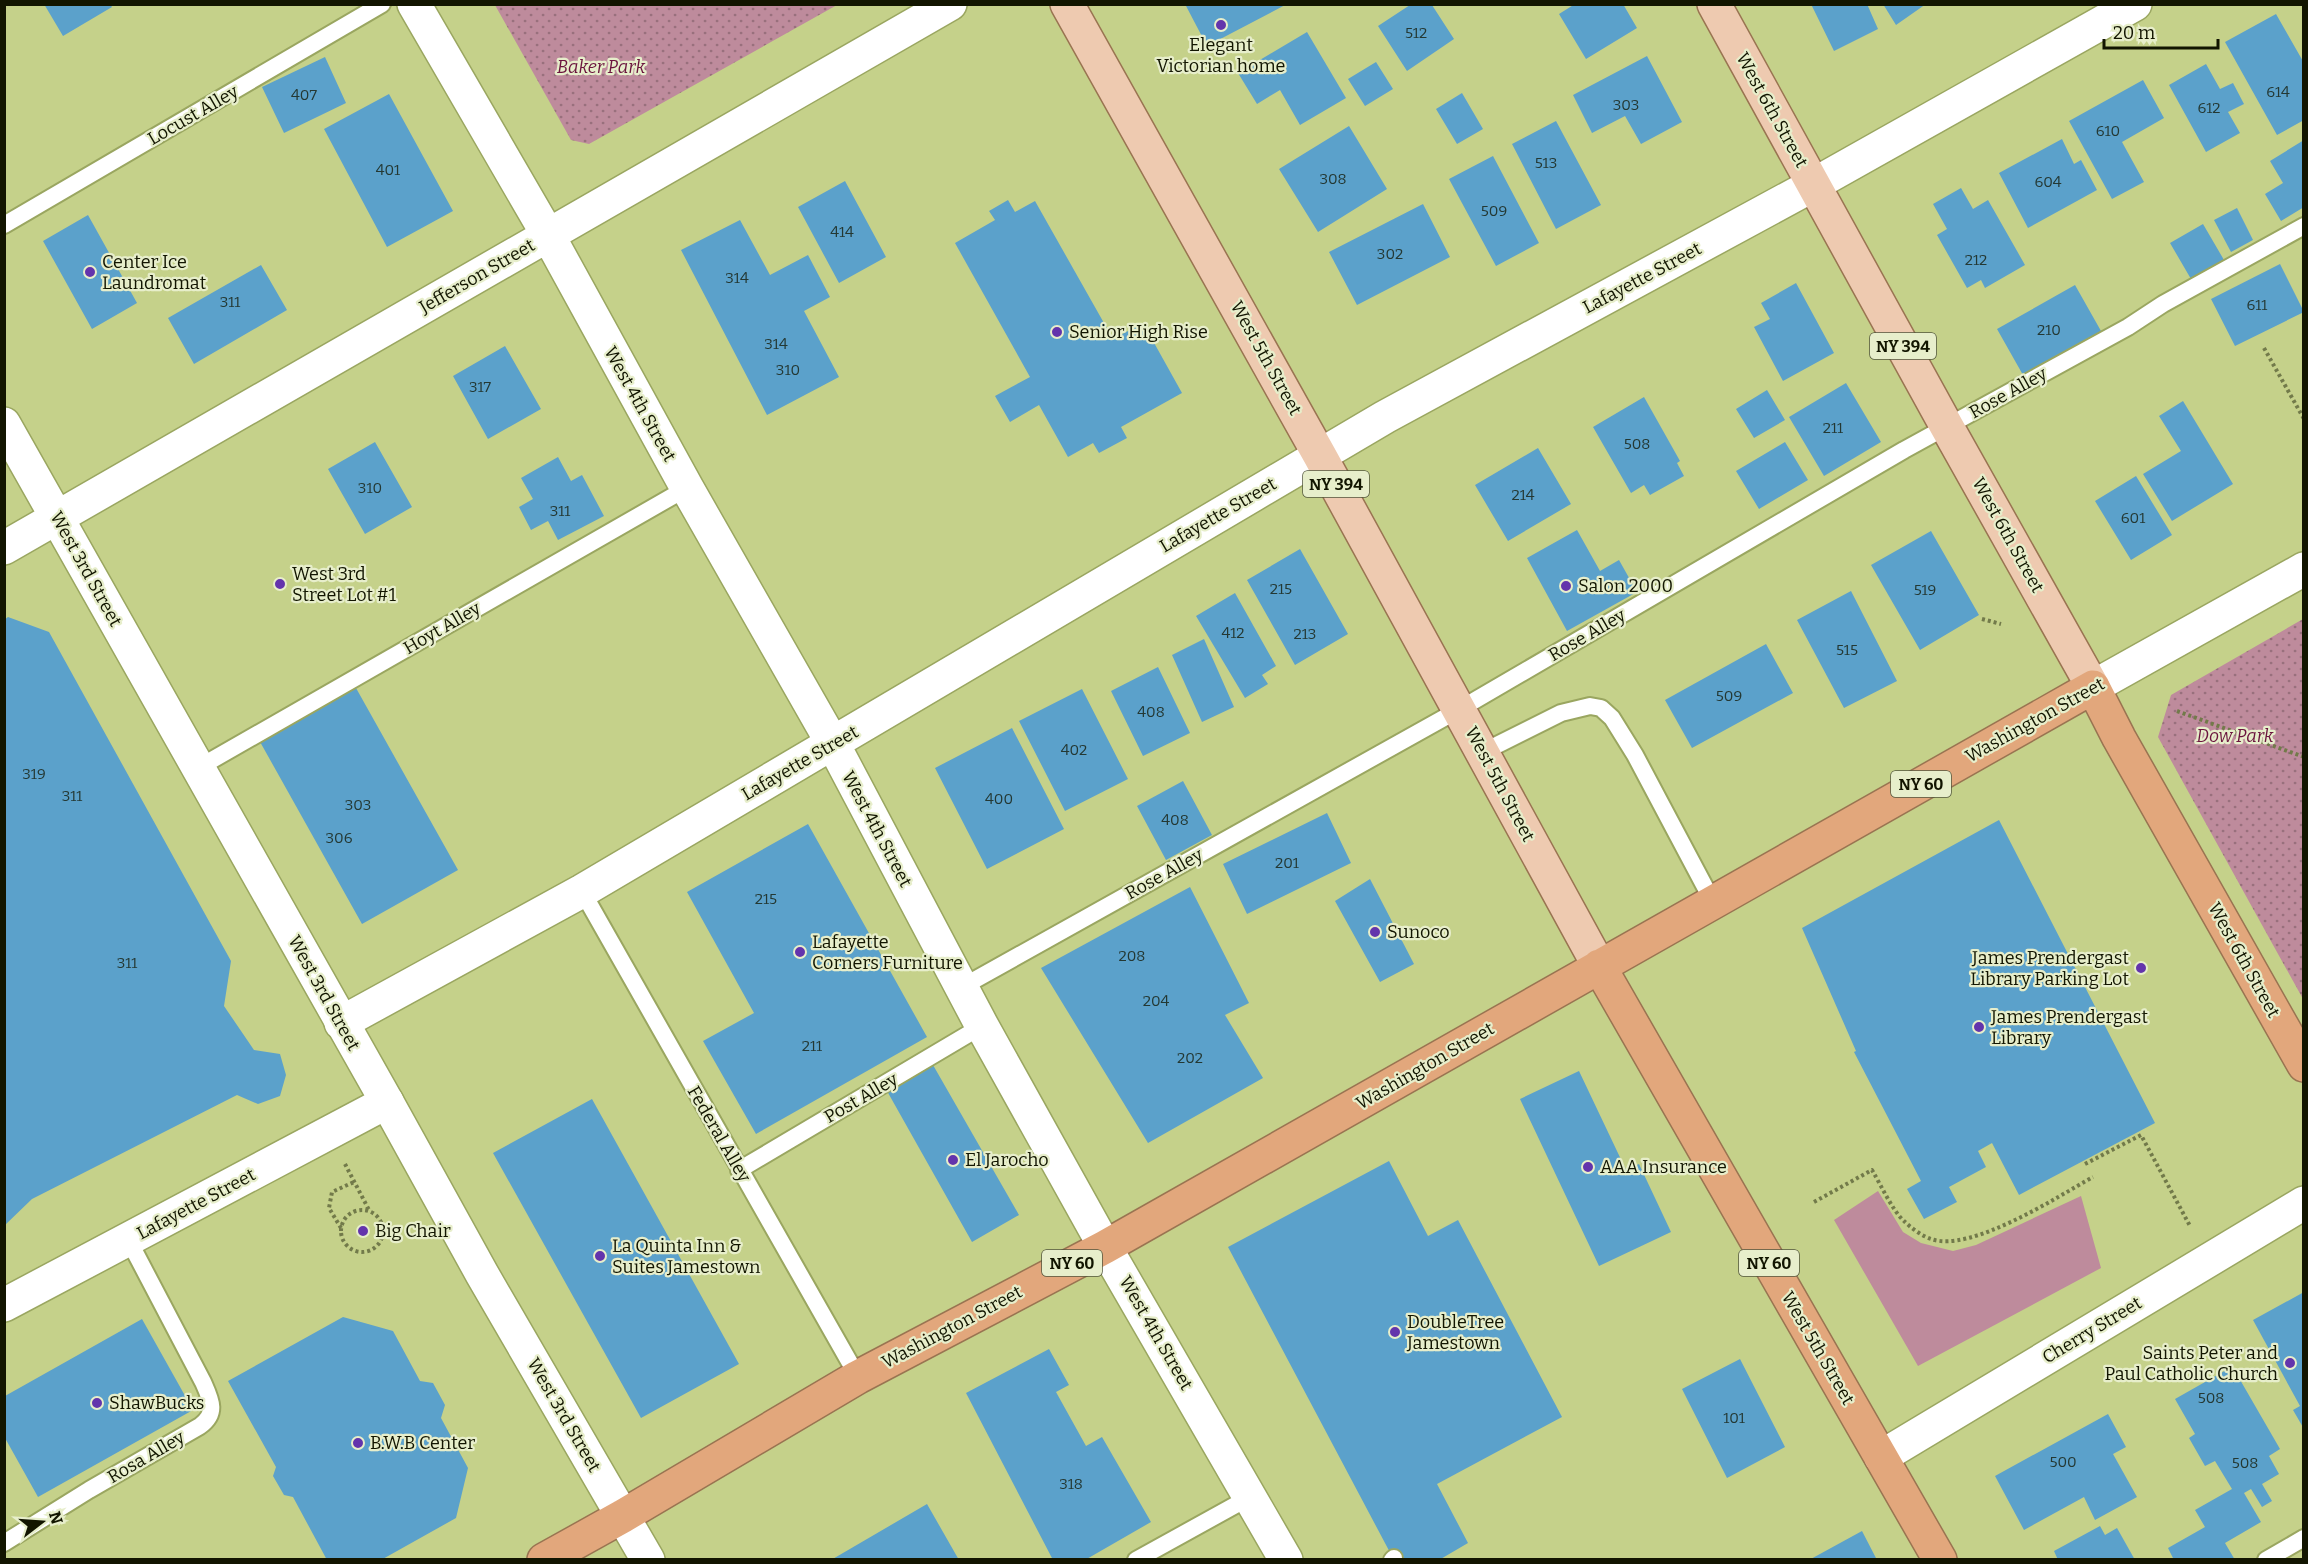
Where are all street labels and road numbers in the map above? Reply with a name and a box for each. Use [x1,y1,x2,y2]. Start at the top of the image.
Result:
street label: West 6th Street [1731,49,1813,172]
street label: Locust Alley [144,80,243,150]
street label: Jefferson Street [414,234,539,319]
street label: Lafayette Street [1579,237,1705,318]
street label: West 5th Street [1226,297,1307,419]
road number: NY 394 [1870,333,1936,359]
street label: West 4th Street [599,343,681,466]
street label: Rose Alley [1965,362,2051,423]
road number: NY 394 [1303,471,1369,497]
street label: Lafayette Street [1156,472,1281,557]
street label: West 6th Street [1967,474,2049,597]
street label: West 3rd Street [45,508,127,631]
street label: Hoyt Alley [399,597,485,659]
street label: Rose Alley [1544,604,1630,666]
street label: Washington Street [1962,672,2109,767]
street label: Lafayette Street [738,720,863,805]
street label: West 5th Street [1460,723,1540,846]
street label: West 4th Street [837,767,917,891]
road number: NY 60 [1891,771,1951,797]
street label: Rose Alley [1121,843,1207,904]
street label: West 6th Street [2203,899,2285,1022]
street label: West 3rd Street [283,932,365,1055]
street label: Washington Street [1352,1017,1498,1114]
street label: Post Alley [820,1068,902,1128]
street label: Federal Alley [683,1082,756,1186]
street label: Lafayette Street [133,1163,259,1244]
road number: NY 60 [1042,1250,1102,1276]
road number: NY 60 [1739,1250,1799,1276]
street label: West 4th Street [1114,1272,1198,1394]
street label: Washington Street [878,1281,1026,1373]
street label: West 5th Street [1777,1287,1860,1409]
street label: Cherry Street [2038,1291,2146,1368]
street label: West 3rd Street [522,1354,606,1476]
street label: Rosa Alley [103,1426,189,1488]

